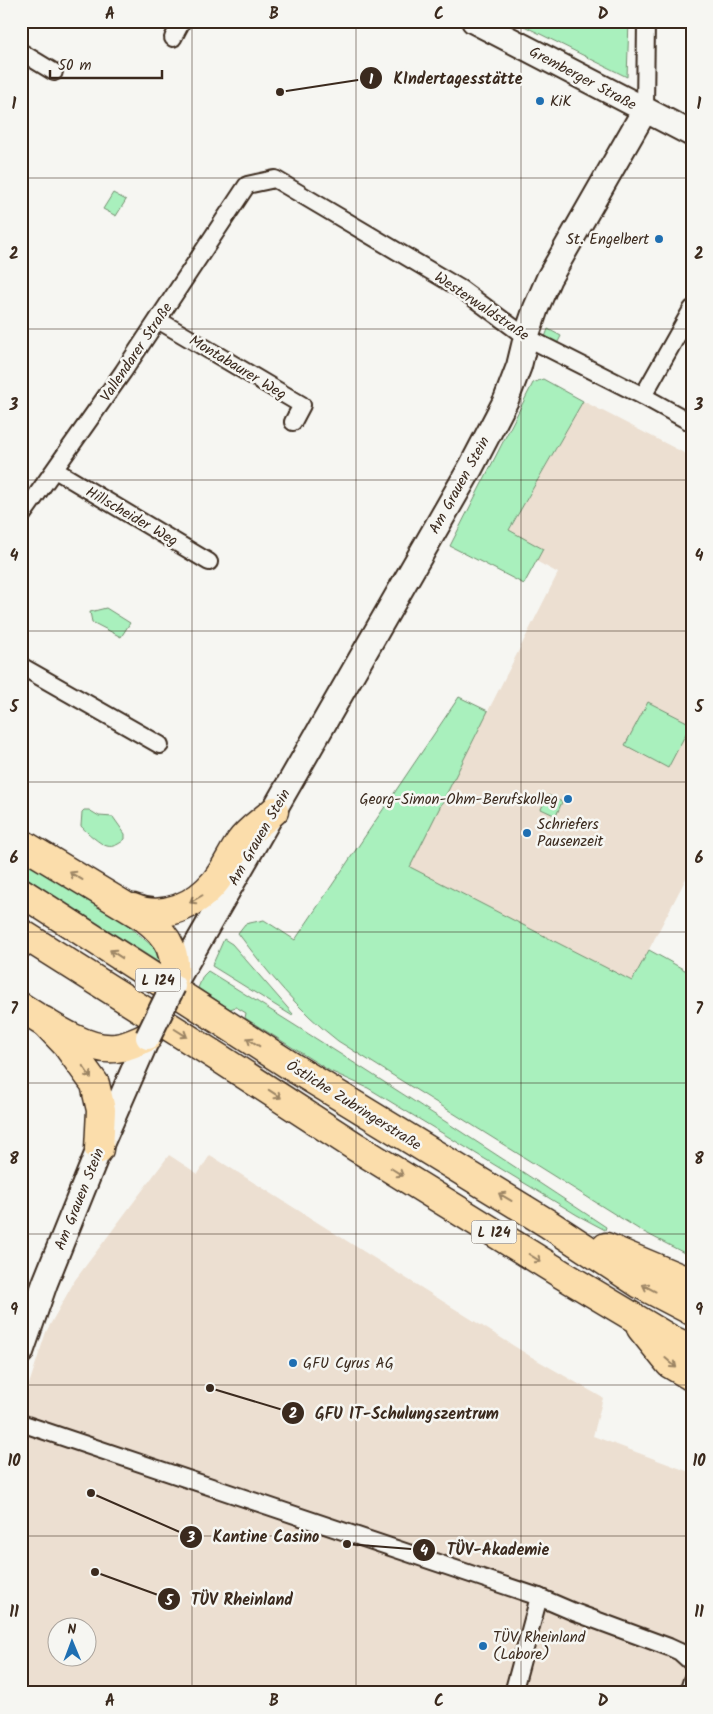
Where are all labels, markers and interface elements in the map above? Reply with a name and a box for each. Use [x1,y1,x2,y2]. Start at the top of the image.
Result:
text: A [105,2,115,27]
text: B [269,2,279,27]
text: C [434,2,444,27]
text: D [598,2,609,27]
street label: Gremberger Straße [525,40,641,117]
scale bar [50,48,162,80]
text: 50 m [58,54,92,78]
callout: KIndertagesstätte [358,63,533,94]
text: KIndertagesstätte [393,67,523,92]
text: 1 [369,68,374,92]
place label: KiK [550,90,571,114]
text: 1 [12,92,17,117]
text: 1 [697,92,702,117]
marker: KiK [534,95,546,107]
place label: St. Engelbert [566,228,649,252]
marker: St. Engelbert [653,233,665,245]
text: 2 [9,242,19,267]
text: 2 [694,242,704,267]
street label: Westerwaldstraße [429,266,534,348]
street label: Vallendarer Straße [95,298,179,407]
street label: Montabaurer Weg [184,329,291,406]
text: 3 [9,393,19,418]
text: 3 [694,393,704,418]
street label: Am Grauen Stein [423,432,497,539]
street label: Hillscheider Weg [81,481,182,553]
text: 4 [10,544,19,569]
text: 4 [695,544,704,569]
text: 5 [9,695,20,720]
text: 5 [694,695,705,720]
street label: Am Grauen Stein [222,785,297,890]
place label: Georg-Simon-Ohm-Berufskolleg [360,788,558,812]
marker: Georg-Simon-Ohm-Berufskolleg [562,793,574,805]
place label: Schriefers Pausenzeit [537,813,603,854]
marker: Schriefers Pausenzeit [521,827,533,839]
text: 6 [10,846,19,871]
text: 6 [695,846,704,871]
one-way arrow [69,871,83,881]
one-way arrow [190,894,204,904]
one-way arrow [110,948,124,958]
road number: L 124 [136,968,180,992]
text: 7 [10,997,18,1022]
text: 7 [695,997,703,1022]
one-way arrow [174,1029,188,1039]
one-way arrow [246,1037,260,1047]
street label: Östliche Zubringerstraße [281,1054,426,1157]
one-way arrow [82,1064,92,1078]
one-way arrow [268,1089,282,1099]
street label: Am Grauen Stein [49,1145,111,1254]
text: 8 [9,1147,19,1172]
text: 8 [694,1147,704,1172]
one-way arrow [390,1168,404,1178]
one-way arrow [499,1192,513,1202]
road number: L 124 [472,1220,516,1244]
one-way arrow [528,1254,542,1264]
one-way arrow [641,1283,656,1293]
text: 9 [10,1298,18,1323]
text: 9 [695,1298,703,1323]
place label: GFU Cyrus AG [303,1352,394,1376]
marker: GFU Cyrus AG [287,1357,299,1369]
one-way arrow [664,1358,677,1369]
callout: GFU IT-Schulungszentrum [280,1397,509,1428]
text: 2 [289,1402,298,1426]
text: GFU IT-Schulungszentrum [315,1402,499,1427]
text: 10 [7,1449,21,1474]
text: 10 [692,1449,706,1474]
callout: Kantine Casino [178,1521,330,1552]
text: Kantine Casino [213,1525,319,1550]
text: 3 [186,1526,195,1550]
callout: TÜV-Akademie [412,1534,560,1565]
text: TÜV-Akademie [447,1538,549,1563]
text: 4 [420,1539,428,1563]
callout: TÜV Rheinland [156,1584,303,1615]
text: TÜV Rheinland [191,1588,293,1613]
text: 5 [164,1589,174,1613]
text: 11 [9,1600,19,1625]
text: 11 [694,1600,704,1625]
north arrow [48,1616,98,1666]
text: N [67,1619,77,1641]
place label: TÜV Rheinland (Labore) [493,1626,586,1667]
marker: TÜV Rheinland (Labore) [477,1640,489,1652]
text: A [105,1689,115,1714]
text: B [269,1689,279,1714]
text: C [434,1689,444,1714]
text: D [598,1689,609,1714]

